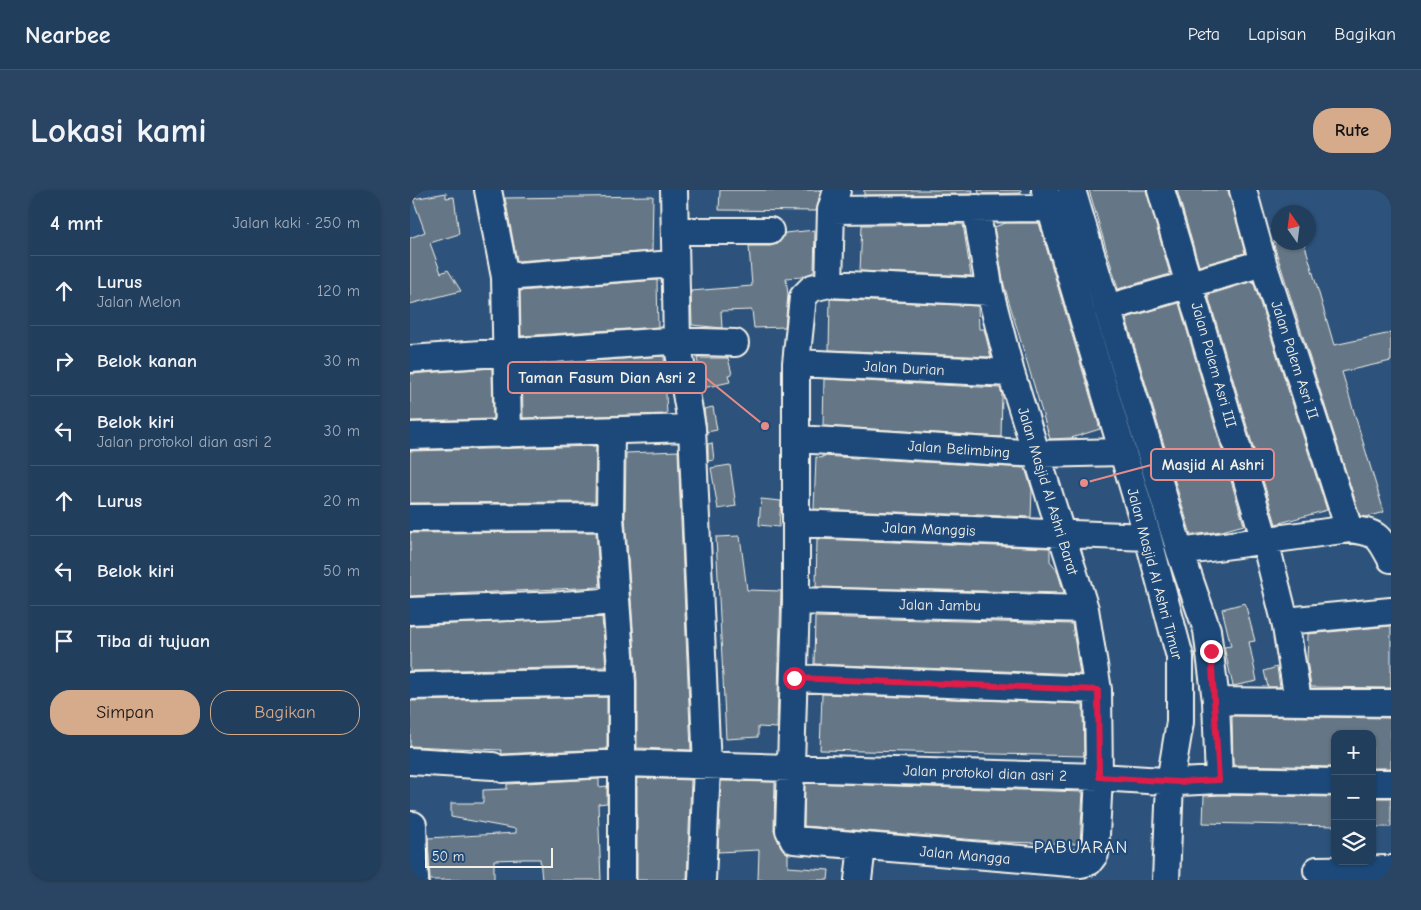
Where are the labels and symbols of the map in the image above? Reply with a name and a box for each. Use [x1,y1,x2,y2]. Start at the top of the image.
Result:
north arrow [1271,205,1316,250]
street label: Jalan Palem Asri II [1267,298,1323,422]
street label: Jalan Palem Asri III [1187,300,1241,430]
street label: Jalan Durian [863,357,945,379]
callout: Taman Fasum Dian Asri 2 [508,362,706,393]
text: Taman Fasum Dian Asri 2 [518,369,696,387]
street label: Jalan Masjid Al Ashri Barat [1014,405,1082,578]
street label: Jalan Belimbing [907,436,1011,462]
callout: Masjid Al Ashri [1151,449,1274,480]
text: Masjid Al Ashri [1162,456,1264,474]
street label: Jalan Masjid Al Ashri Timur [1123,486,1187,662]
street label: Jalan Manggis [882,518,976,540]
street label: Jalan Jambu [899,595,981,615]
route end [1200,640,1223,663]
route start [783,667,806,690]
street label: Jalan protokol dian asri 2 [903,761,1067,785]
district label: PABUARAN [1034,837,1128,858]
street label: Jalan Mangga [919,842,1011,868]
scale bar [425,845,552,868]

